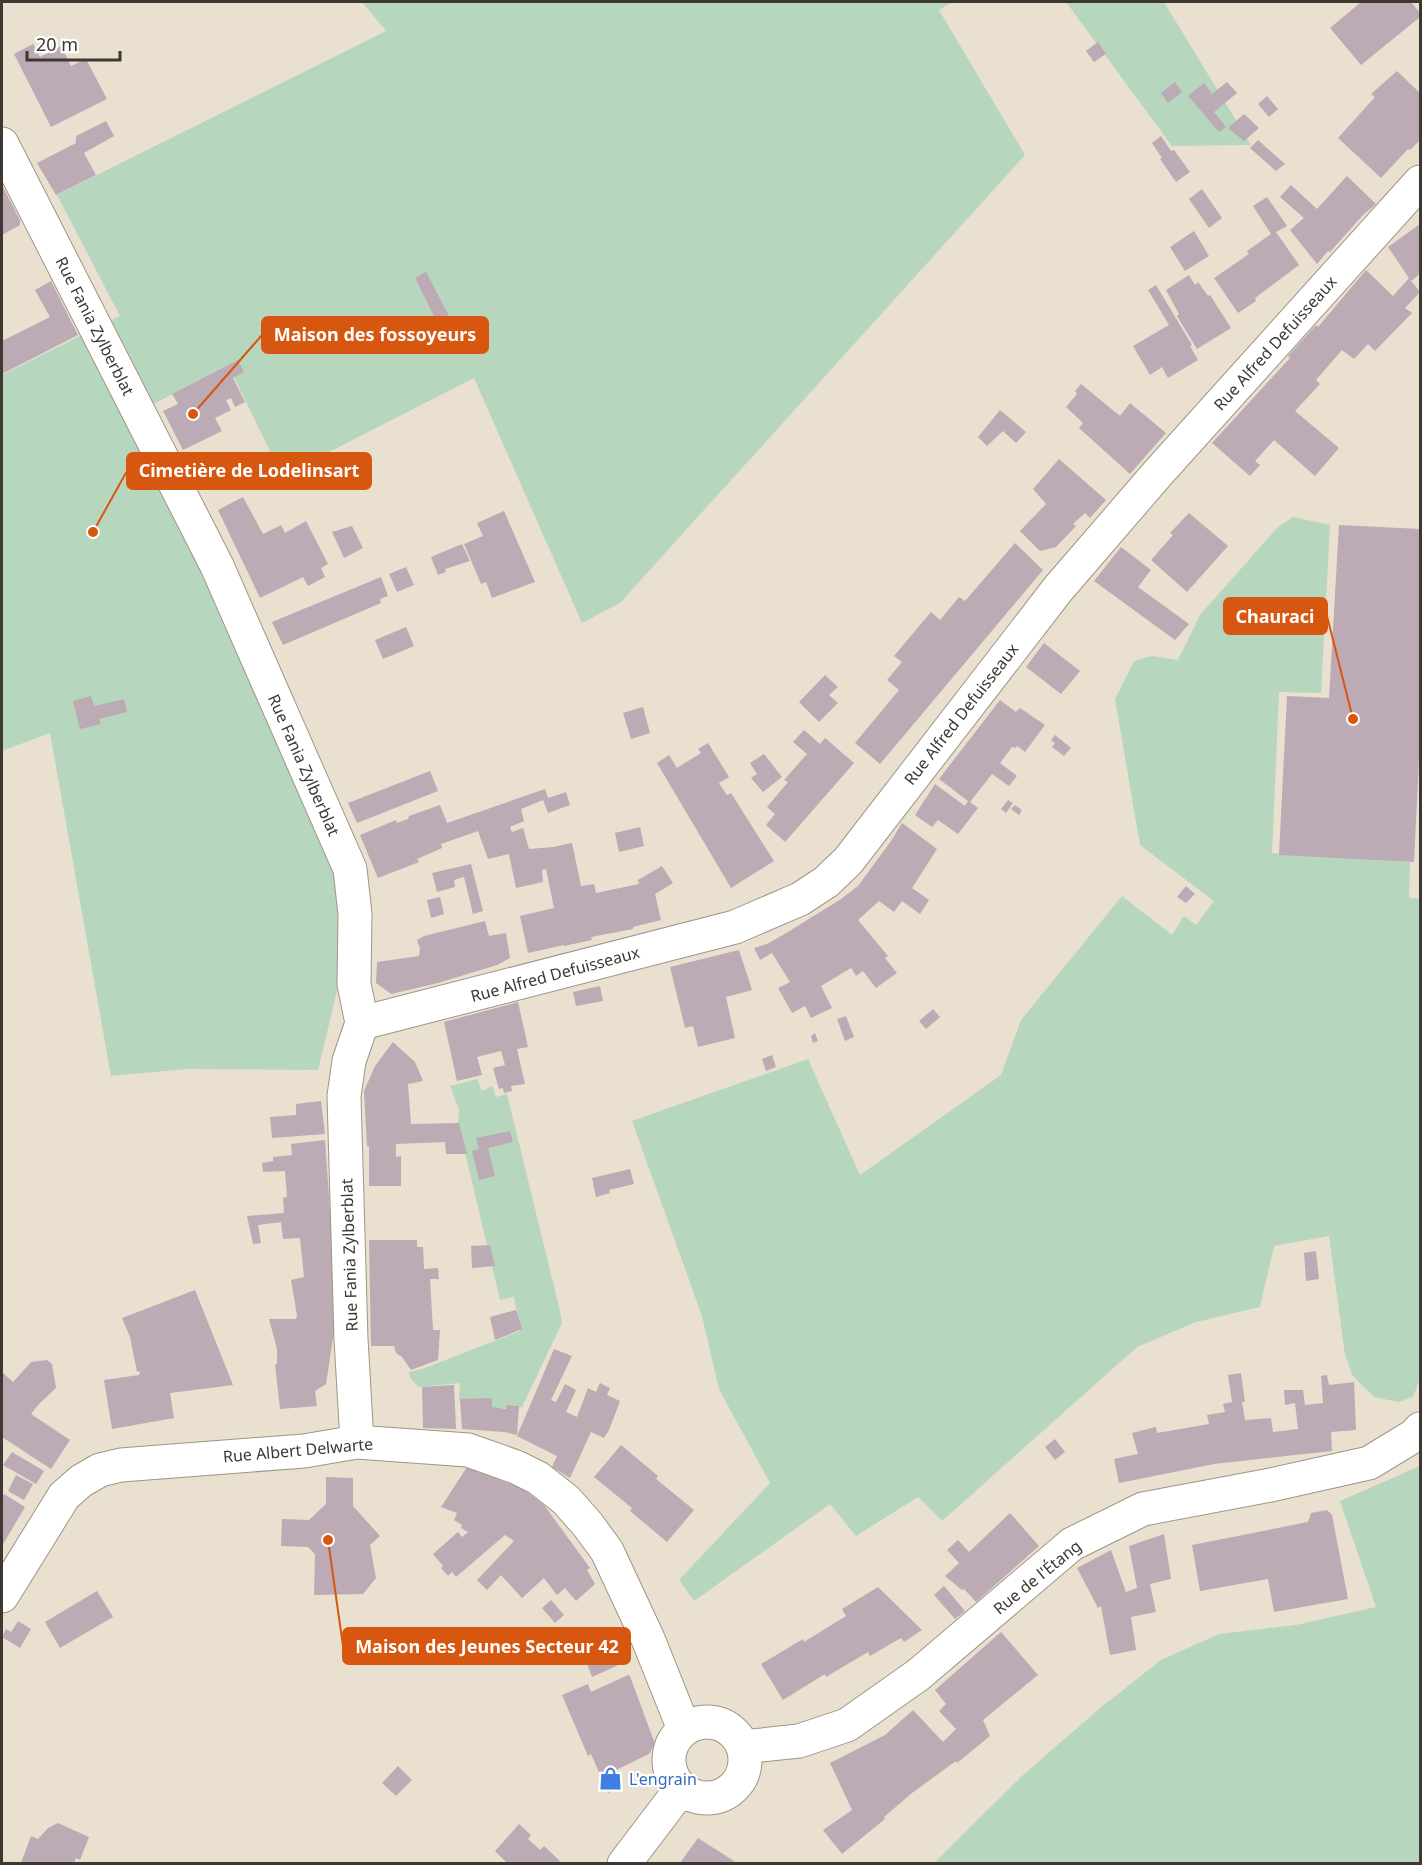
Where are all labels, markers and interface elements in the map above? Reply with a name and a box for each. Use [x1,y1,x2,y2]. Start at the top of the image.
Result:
scale bar [27,24,120,62]
text: 20 m [36,32,78,56]
street label: Rue Fania Zylberblat [50,253,140,399]
street label: Rue Alfred Defuisseaux [1209,271,1342,415]
callout: Maison des fossoyeurs [262,317,488,353]
text: Maison des fossoyeurs [274,322,476,346]
callout: Cimetière de Lodelinsart [127,453,371,489]
text: Cimetière de Lodelinsart [139,458,360,482]
callout: Chauraci [1224,598,1327,634]
text: Chauraci [1236,604,1314,628]
street label: Rue Alfred Defuisseaux [899,638,1024,789]
street label: Rue Fania Zylberblat [263,691,345,840]
street label: Rue Alfred Defuisseaux [468,941,642,1007]
street label: Rue Fania Zylberblat [335,1178,363,1332]
street label: Rue Albert Delwarte [222,1432,374,1468]
street label: Rue de l'Étang [988,1535,1086,1619]
callout: Maison des Jeunes Secteur 42 [343,1628,630,1664]
text: Maison des Jeunes Secteur 42 [355,1634,619,1658]
shop icon: L'engrain [598,1766,624,1792]
place label: L'engrain [629,1768,697,1790]

